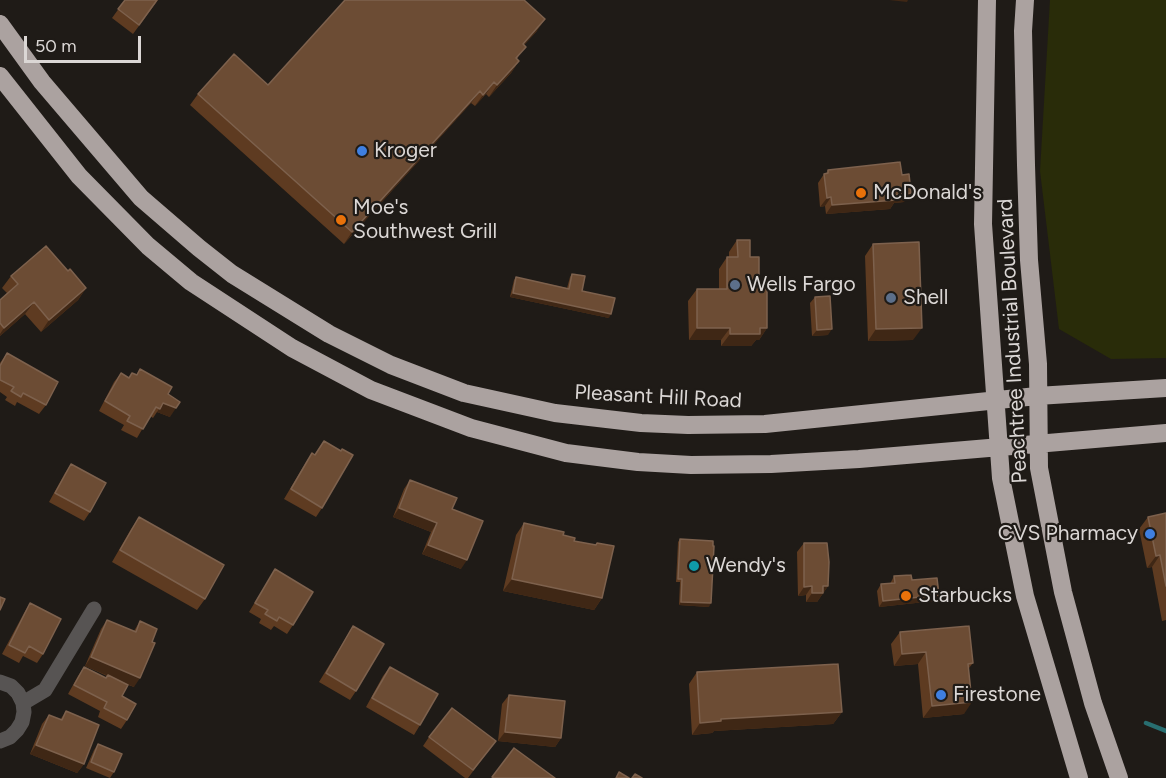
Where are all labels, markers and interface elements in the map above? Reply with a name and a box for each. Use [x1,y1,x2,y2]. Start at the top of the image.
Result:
scale bar [27,24,144,62]
text: 50 m [35,35,77,57]
place label: Kroger [374,138,437,164]
marker: Kroger [355,144,369,158]
place label: McDonald's [873,180,982,206]
marker: McDonald's [854,186,868,200]
place label: Moe's Southwest Grill [353,195,497,245]
street label: Peachtree Industrial Boulevard [993,198,1033,484]
marker: Moe's Southwest Grill [334,213,348,227]
place label: Wells Fargo [747,272,856,298]
marker: Wells Fargo [728,278,742,292]
place label: Shell [903,285,948,311]
marker: Shell [884,291,898,305]
street label: Pleasant Hill Road [574,380,742,414]
place label: CVS Pharmacy [998,521,1138,547]
marker: CVS Pharmacy [1143,527,1157,541]
place label: Wendy's [706,553,786,579]
marker: Wendy's [687,559,701,573]
place label: Starbucks [918,583,1012,609]
marker: Starbucks [899,589,913,603]
place label: Firestone [953,682,1041,708]
marker: Firestone [934,688,948,702]

